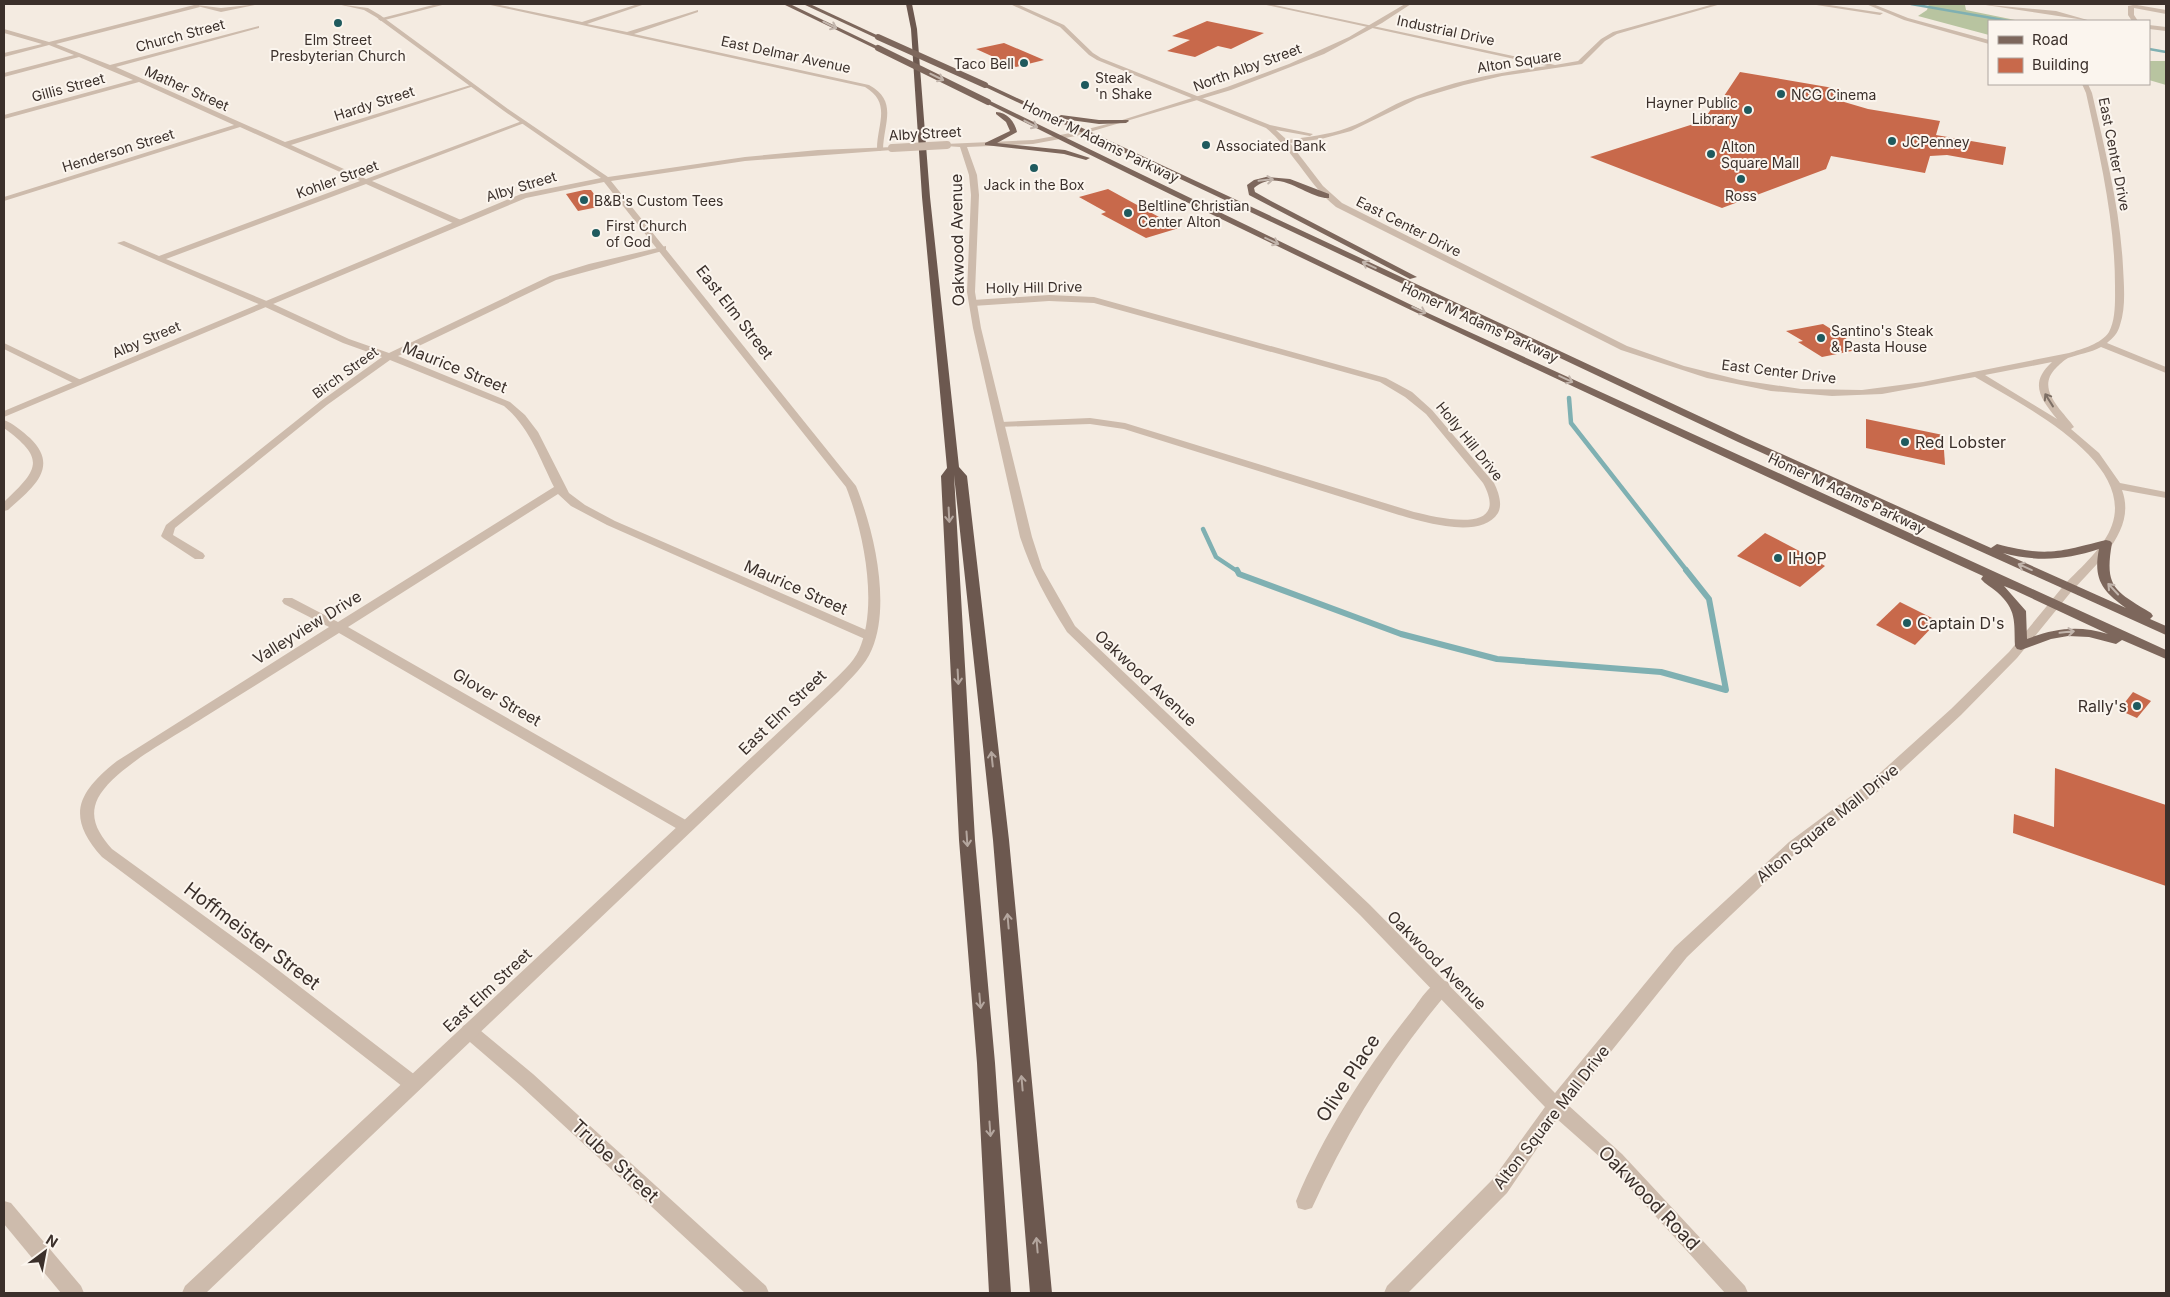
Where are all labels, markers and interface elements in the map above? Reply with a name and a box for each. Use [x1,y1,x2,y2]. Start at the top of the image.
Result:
street label: Industrial Drive [1395,11,1497,49]
street label: Church Street [134,15,227,55]
marker: Elm Street Presbyterian Church [332,17,344,29]
legend [1988,20,2150,85]
one-way arrow [822,21,837,30]
text: Road [2032,30,2068,49]
place label: Elm Street Presbyterian Church [270,31,406,64]
street label: East Delmar Avenue [719,32,853,76]
street label: North Alby Street [1191,39,1304,94]
street label: Alton Square [1476,46,1562,76]
place label: Taco Bell [954,55,1014,72]
text: Building [2032,55,2089,74]
marker: Taco Bell [1018,57,1030,69]
street label: Mather Street [142,62,232,114]
street label: Gillis Street [30,69,107,105]
place label: Steak 'n Shake [1095,69,1152,102]
one-way arrow [929,73,944,82]
marker: Steak 'n Shake [1079,79,1091,91]
street label: Hardy Street [332,82,417,124]
place label: NCG Cinema [1791,86,1876,103]
marker: NCG Cinema [1775,88,1787,100]
place label: Hayner Public Library [1646,94,1738,127]
street label: Homer M Adams Parkway [1020,96,1182,186]
street label: East Center Drive [2096,96,2134,212]
marker: Hayner Public Library [1742,104,1754,116]
one-way arrow [1023,120,1038,129]
street label: Alby Street [888,123,962,143]
street label: Henderson Street [60,125,177,175]
place label: JCPenney [1902,133,1970,150]
marker: JCPenney [1886,135,1898,147]
place label: Associated Bank [1216,137,1326,154]
place label: Alton Square Mall [1721,138,1799,171]
marker: Associated Bank [1200,139,1212,151]
marker: Alton Square Mall [1705,148,1717,160]
street label: Kohler Street [294,156,381,202]
marker: Jack in the Box [1028,162,1040,174]
street label: Alby Street [484,167,559,205]
marker: Ross [1735,173,1747,185]
street label: Oakwood Avenue [946,174,968,306]
one-way arrow [1258,175,1274,185]
place label: Jack in the Box [984,176,1085,193]
place label: Ross [1725,187,1757,204]
place label: B&B's Custom Tees [594,192,723,209]
street label: East Center Drive [1354,192,1464,260]
marker: B&B's Custom Tees [578,194,590,206]
place label: Beltline Christian Center Alton [1138,197,1250,230]
marker: Beltline Christian Center Alton [1122,207,1134,219]
place label: First Church of God [606,217,687,250]
marker: First Church of God [590,227,602,239]
one-way arrow [1264,237,1279,246]
one-way arrow [1361,260,1376,270]
street label: East Elm Street [692,261,778,363]
street label: Holly Hill Drive [985,278,1083,296]
street label: Homer M Adams Parkway [1399,278,1561,366]
one-way arrow [1411,306,1426,315]
street label: Alby Street [109,317,183,361]
place label: Santino's Steak & Pasta House [1831,322,1934,355]
marker: Santino's Steak & Pasta House [1815,332,1827,344]
street label: Maurice Street [400,337,510,397]
street label: Birch Street [309,342,382,402]
street label: East Center Drive [1721,356,1837,386]
one-way arrow [1558,375,1573,385]
one-way arrow [2043,393,2053,407]
street label: Holly Hill Drive [1433,398,1507,484]
place label: Red Lobster [1915,432,2006,452]
marker: Red Lobster [1899,436,1911,448]
street label: Homer M Adams Parkway [1766,449,1928,537]
one-way arrow [944,506,953,522]
place label: IHOP [1788,548,1827,568]
marker: IHOP [1772,552,1784,564]
street label: Maurice Street [741,555,851,619]
one-way arrow [2018,562,2033,572]
one-way arrow [2107,583,2119,595]
street label: Valleyview Drive [249,586,365,668]
place label: Captain D's [1917,613,2004,633]
marker: Captain D's [1901,617,1913,629]
street label: Oakwood Avenue [1091,626,1201,730]
one-way arrow [2059,627,2075,637]
street label: Glover Street [449,664,545,730]
street label: East Elm Street [734,665,830,759]
one-way arrow [953,669,962,685]
place label: Rally's [2078,696,2127,716]
marker: Rally's [2131,700,2143,712]
one-way arrow [987,752,997,768]
street label: Alton Square Mall Drive [1752,759,1902,887]
one-way arrow [962,831,972,847]
street label: Hoffmeister Street [179,877,325,995]
street label: Oakwood Avenue [1383,906,1491,1014]
one-way arrow [1003,913,1013,929]
street label: East Elm Street [439,944,535,1036]
one-way arrow [976,993,985,1009]
street label: Olive Place [1311,1030,1385,1126]
street label: Alton Square Mall Drive [1489,1041,1613,1193]
one-way arrow [1018,1075,1027,1091]
street label: Trube Street [566,1115,664,1207]
one-way arrow [985,1121,995,1137]
street label: Oakwood Road [1593,1141,1705,1255]
north arrow [20,1227,70,1277]
text: N [43,1231,61,1251]
one-way arrow [1032,1237,1042,1253]

